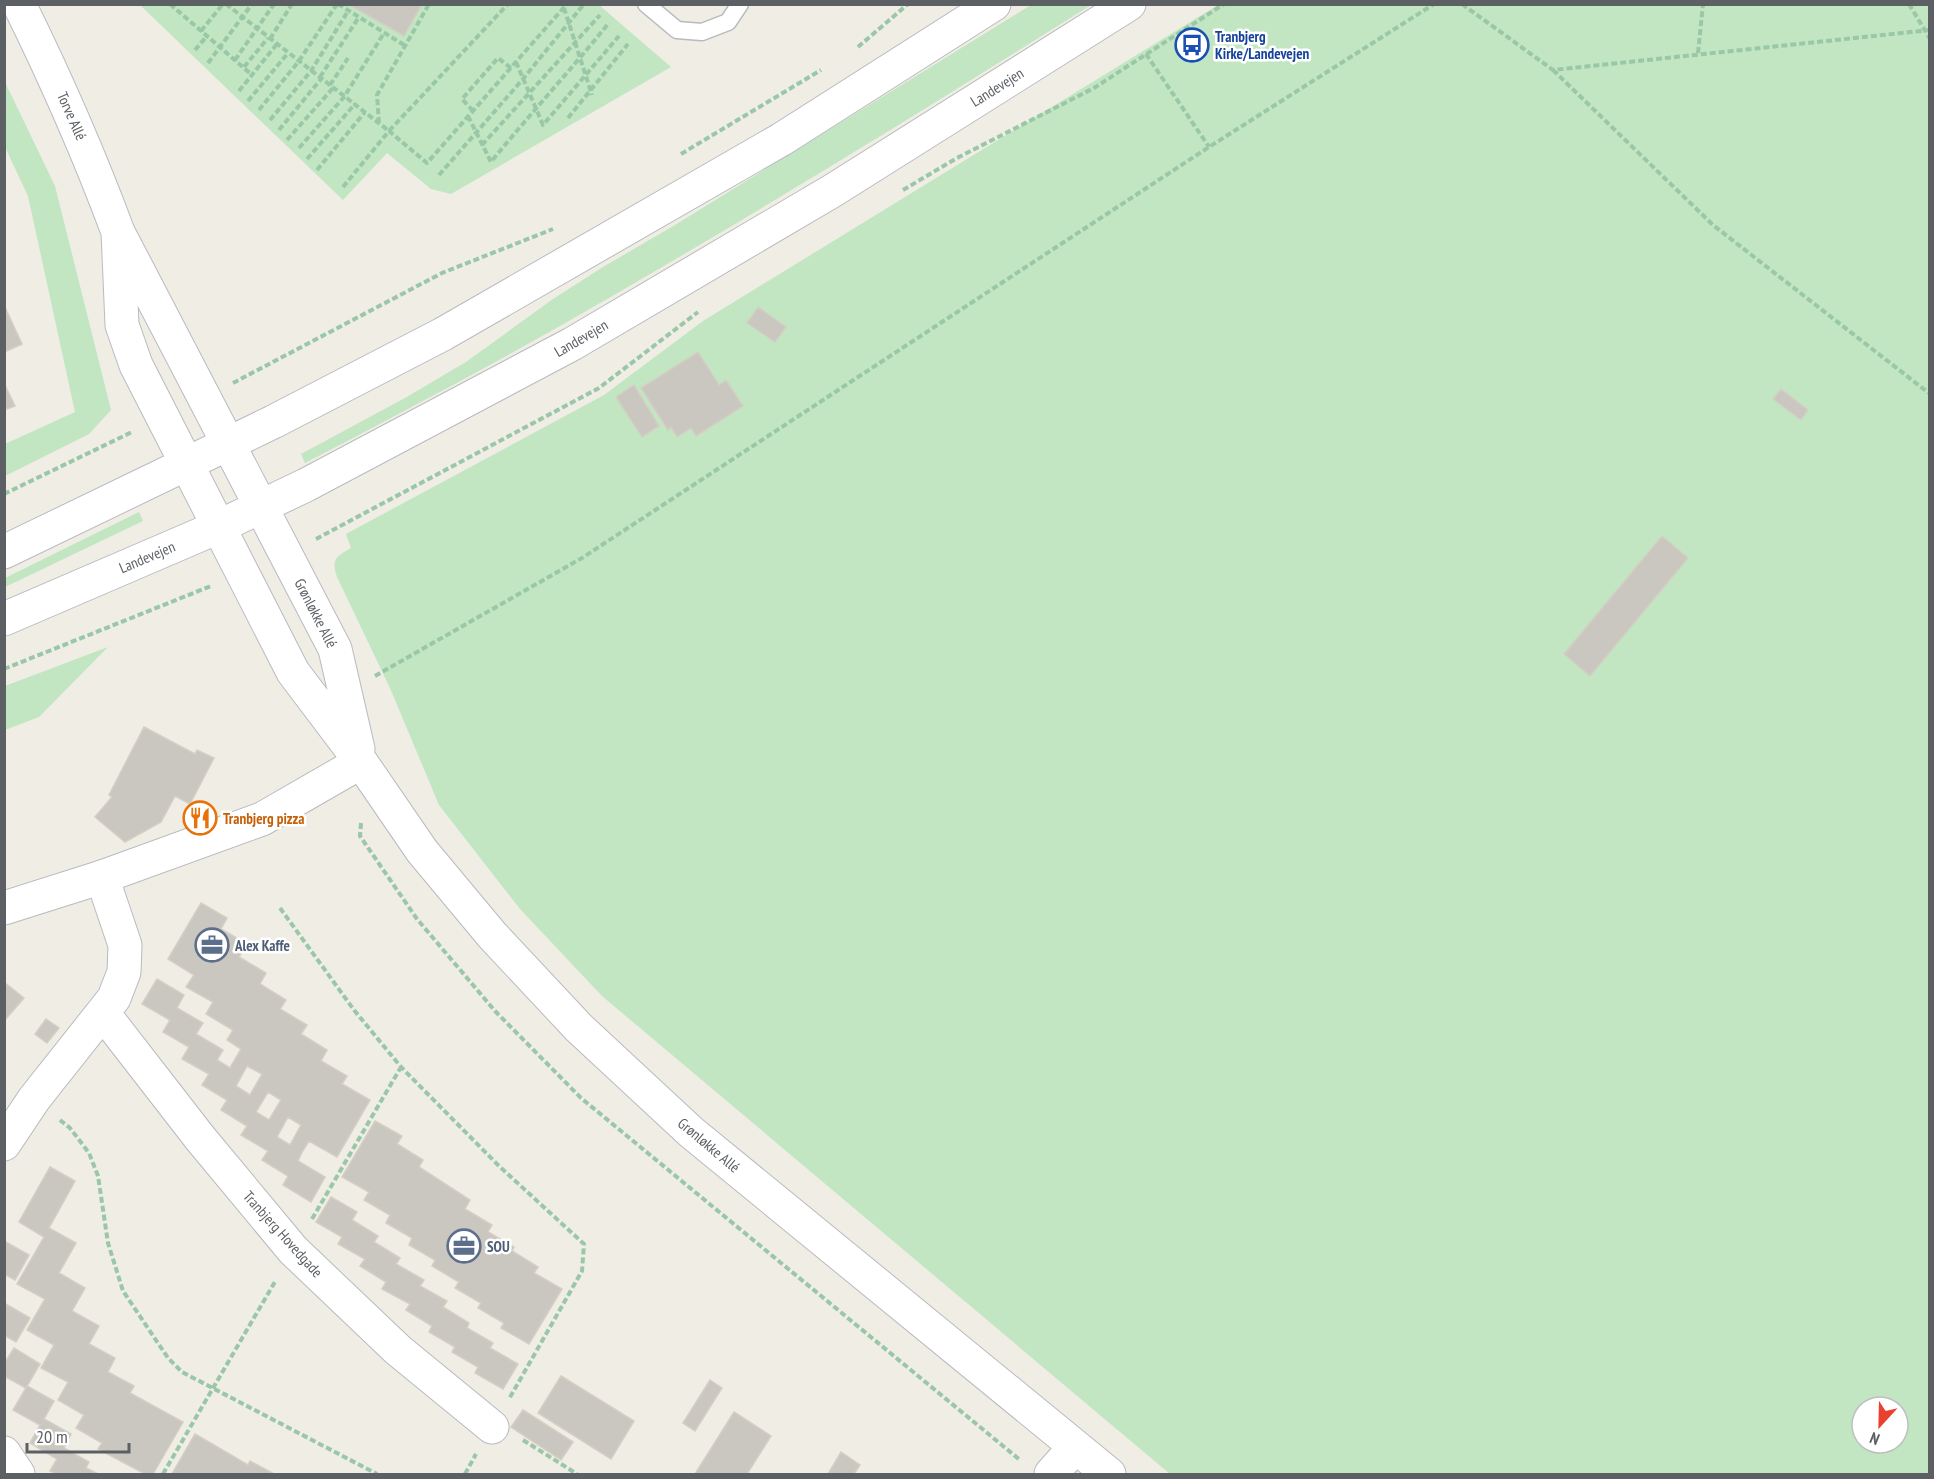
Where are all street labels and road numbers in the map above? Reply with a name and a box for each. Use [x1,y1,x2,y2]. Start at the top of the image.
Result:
street label: Landevejen [967,63,1027,111]
street label: Torve Allé [53,89,91,143]
street label: Landevejen [551,315,611,361]
street label: Landevejen [116,537,178,577]
street label: Grønløkke Allé [290,575,342,651]
street label: Grønløkke Allé [674,1113,744,1177]
street label: Tranbjerg Hovedgade [239,1187,327,1281]

